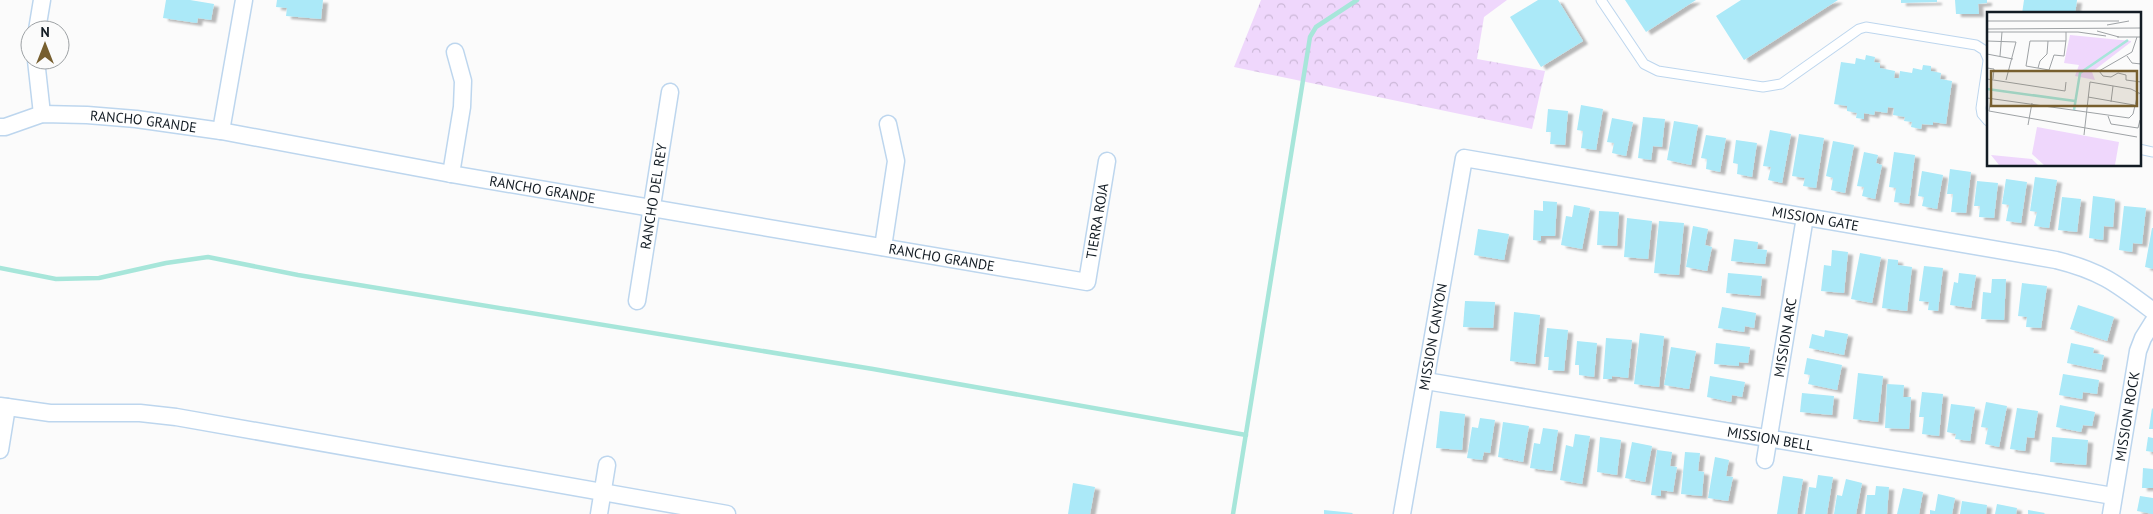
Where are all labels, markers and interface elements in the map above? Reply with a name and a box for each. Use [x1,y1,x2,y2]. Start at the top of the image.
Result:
inset map [1987,12,2140,166]
north arrow [20,20,70,70]
text: N [40,23,50,41]
street label: RANCHO GRANDE [89,106,198,136]
street label: RANCHO DEL REY [636,142,671,251]
street label: RANCHO GRANDE [488,172,597,207]
street label: TIERRA ROJA [1082,181,1112,260]
street label: MISSION GATE [1771,202,1860,235]
street label: RANCHO GRANDE [887,239,996,275]
street label: MISSION CANYON [1415,282,1451,392]
street label: MISSION ARC [1770,297,1801,379]
street label: MISSION ROCK [2111,370,2144,463]
street label: MISSION BELL [1726,423,1815,455]

